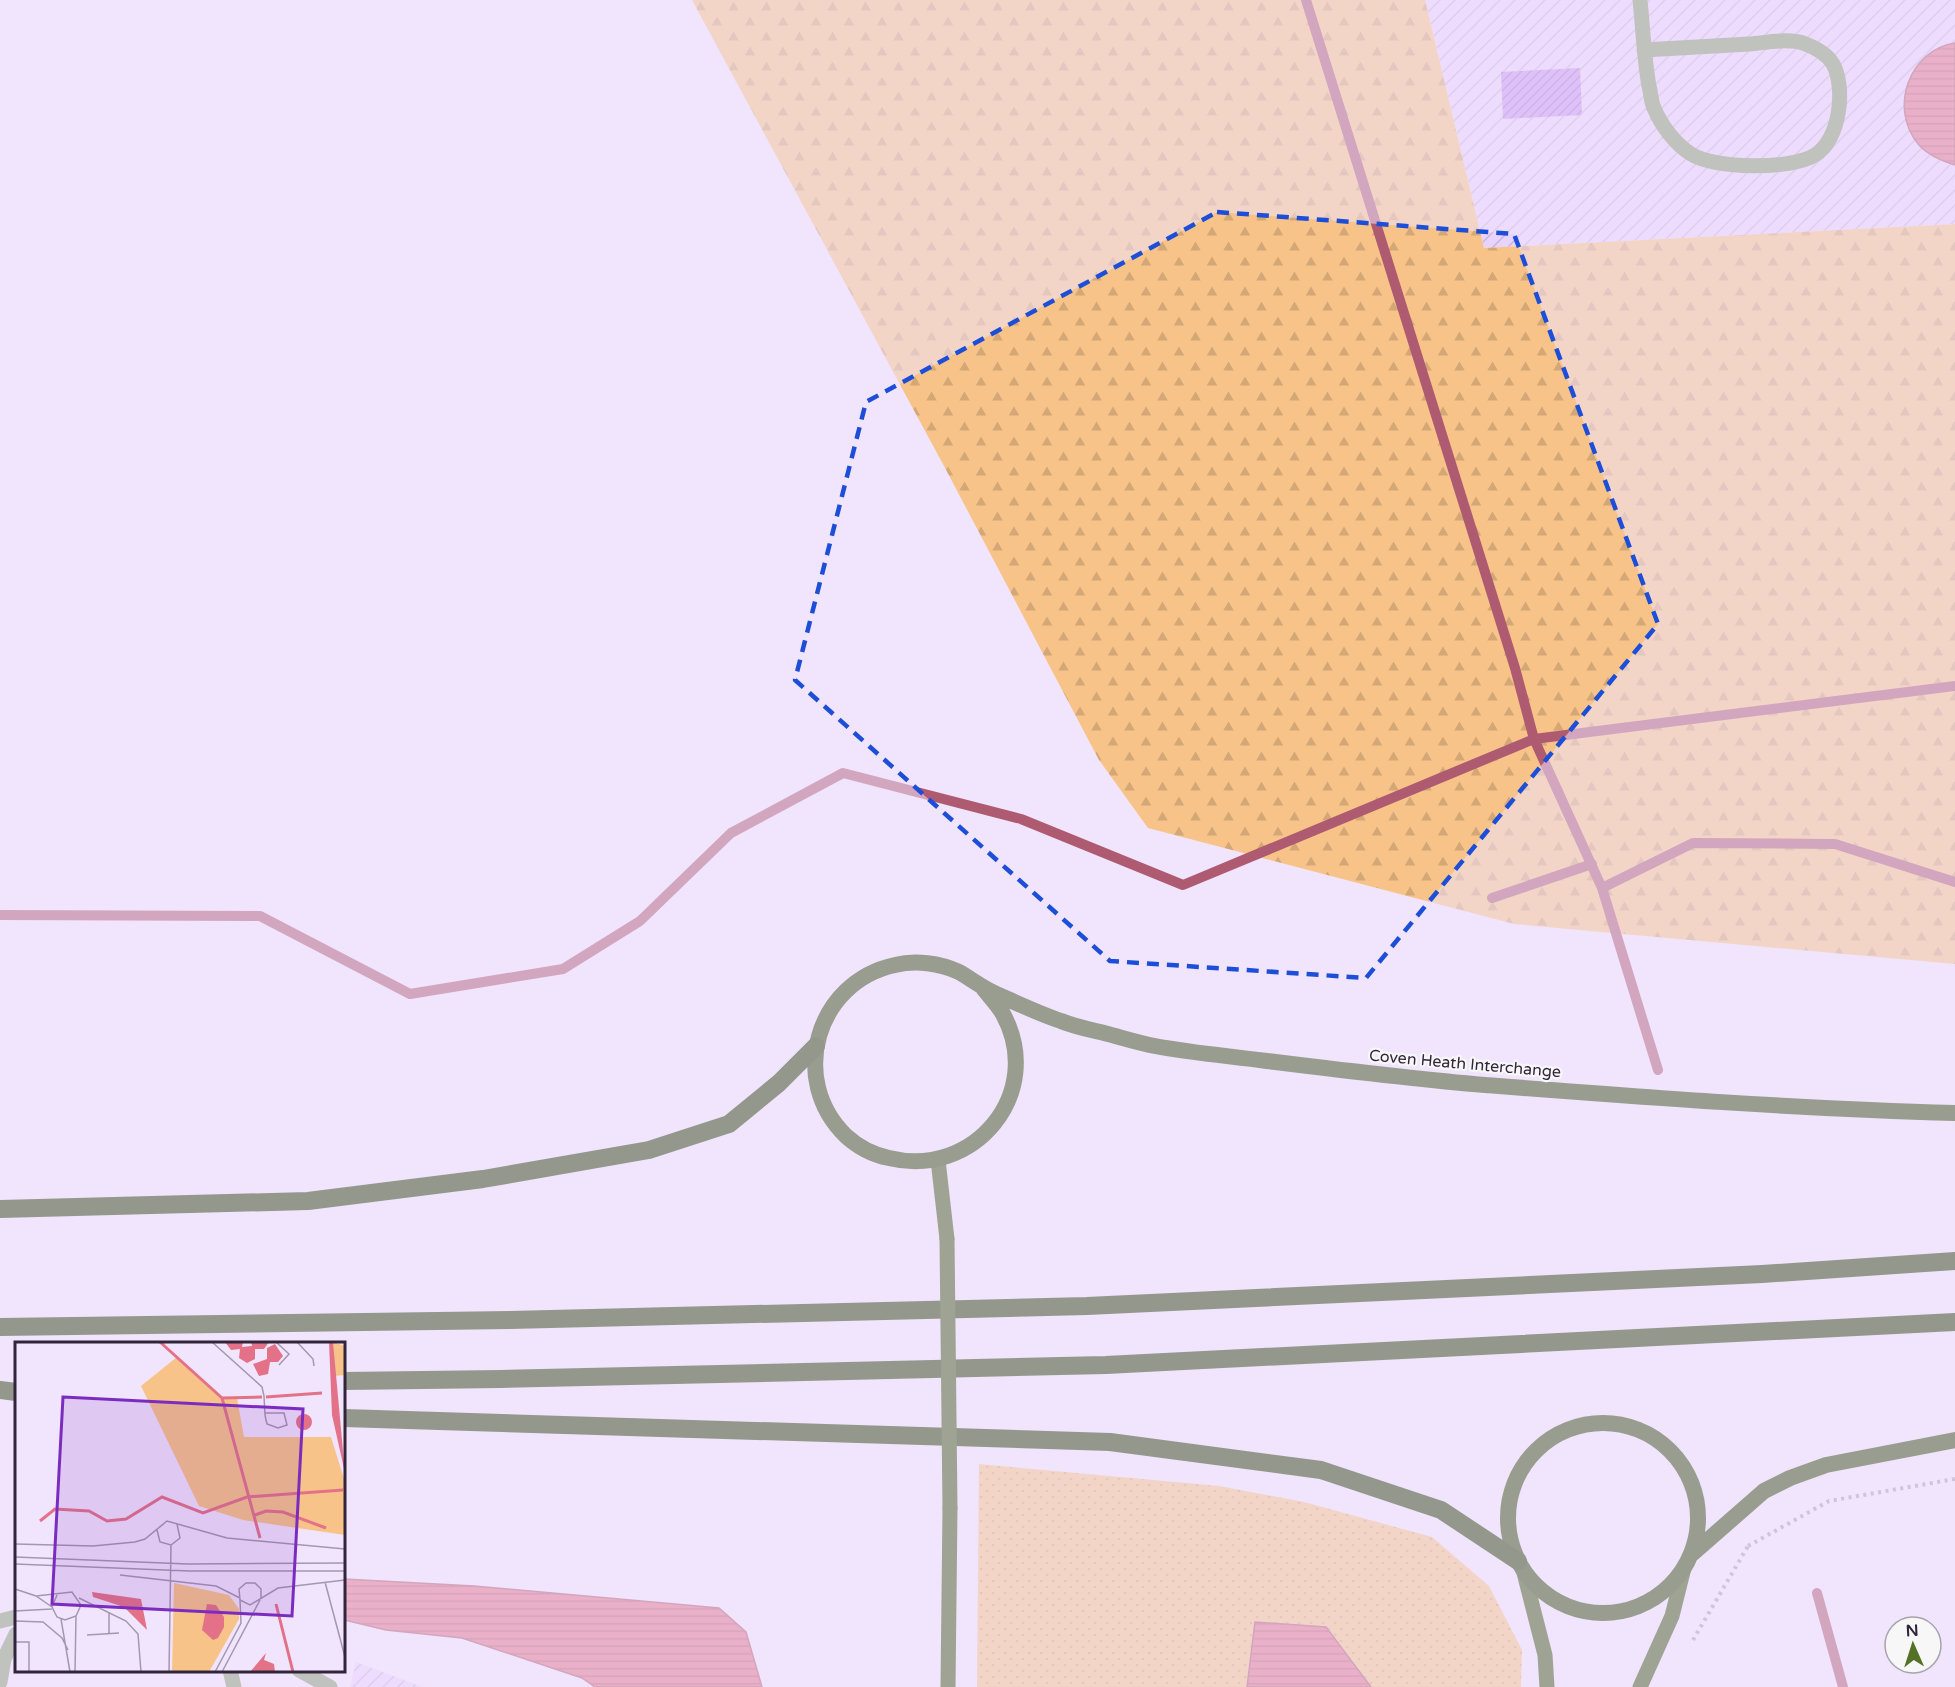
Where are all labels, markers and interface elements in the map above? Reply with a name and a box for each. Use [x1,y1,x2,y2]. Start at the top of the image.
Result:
street label: Coven Heath Interchange [1368,1046,1562,1082]
inset map [15,1342,345,1672]
north arrow [1883,1615,1943,1675]
text: N [1905,1621,1919,1641]

